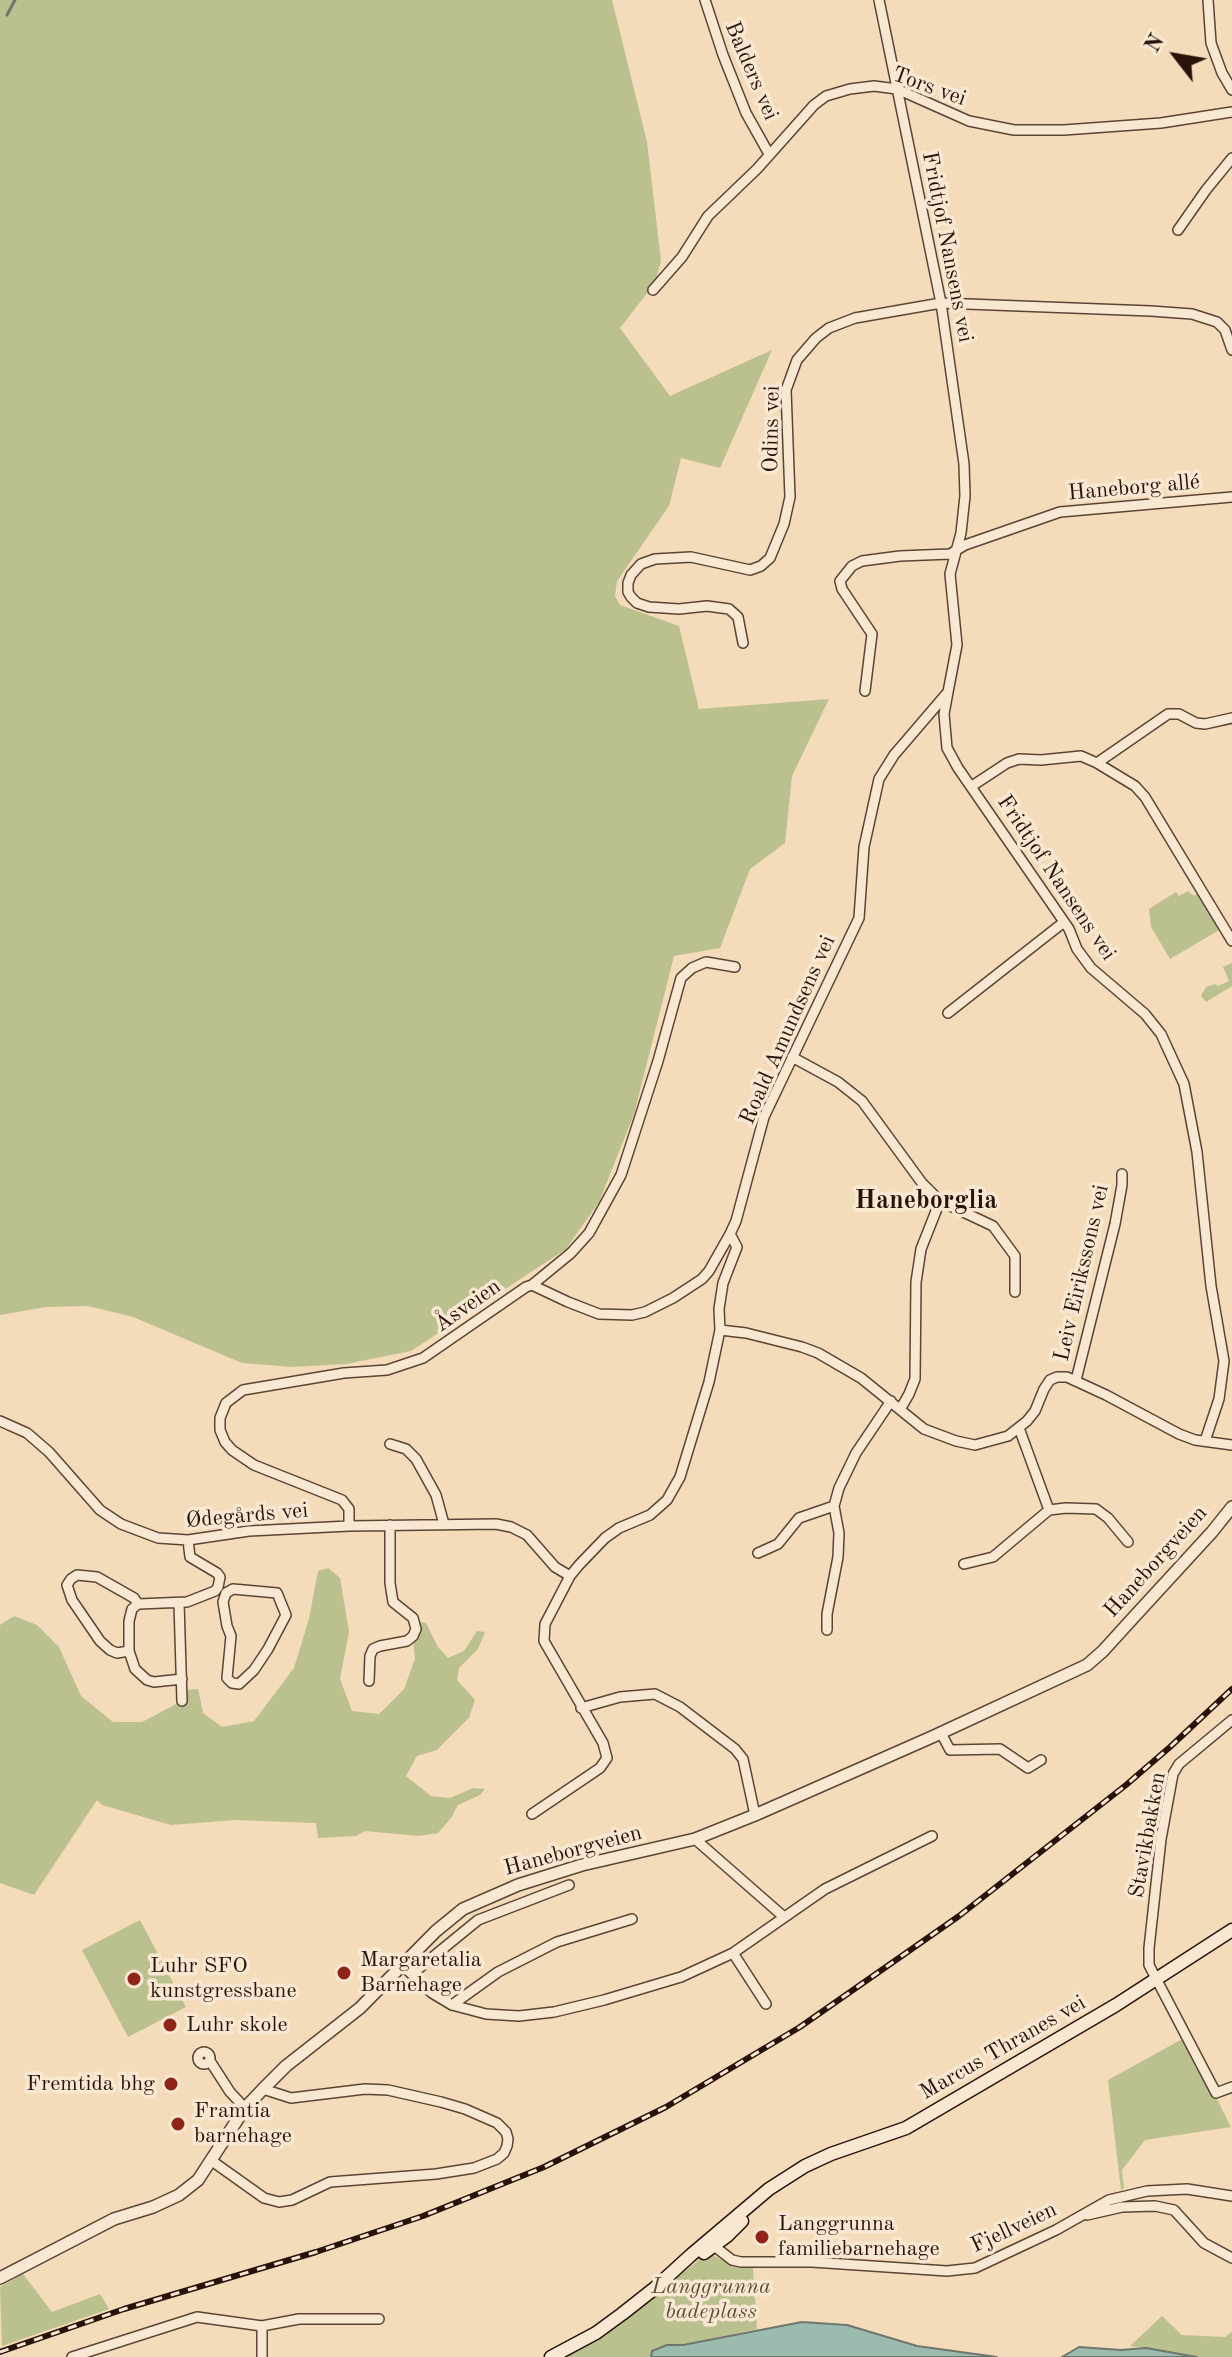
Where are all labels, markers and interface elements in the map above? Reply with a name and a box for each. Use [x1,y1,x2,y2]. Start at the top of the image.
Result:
north arrow [1136,16,1216,96]
street label: Balders vei [718,18,784,124]
text: N [1142,31,1169,57]
street label: Tors vei [889,62,969,112]
street label: Fridtjof Nansens vei [916,149,978,345]
street label: Odins vei [758,385,786,473]
street label: Haneborg allé [1067,469,1201,507]
street label: Fridtjof Nansens vei [991,790,1121,966]
street label: Roald Amundsens vei [734,931,842,1129]
street label: Leiv Eirikssons vei [1049,1182,1115,1364]
district label: Haneborglia [855,1185,997,1217]
street label: Åsveien [430,1274,506,1338]
street label: Ødegårds vei [185,1498,309,1534]
street label: Haneborgveien [1099,1500,1213,1624]
street label: Stavikbakken [1124,1770,1172,1900]
street label: Haneborgveien [501,1820,645,1882]
place label: Margaretalia Barnehage [360,1947,482,1998]
place label: Luhr SFO kunstgressbane [150,1953,297,2004]
marker: Margaretalia Barnehage [335,1964,353,1982]
marker: Luhr SFO kunstgressbane [125,1970,143,1988]
street label: Marcus Thranes vei [915,1990,1091,2106]
place label: Luhr skole [186,2012,288,2038]
marker: Luhr skole [161,2016,179,2034]
place label: Fremtida bhg [26,2071,155,2097]
marker: Fremtida bhg [162,2075,180,2093]
place label: Framtia barnehage [194,2098,292,2150]
marker: Framtia barnehage [169,2115,187,2133]
street label: Fjellveien [967,2197,1061,2259]
place label: Langgrunna familiebarnehage [778,2211,940,2262]
marker: Langgrunna familiebarnehage [753,2228,771,2246]
park label: Langgrunna badeplass [651,2274,771,2326]

